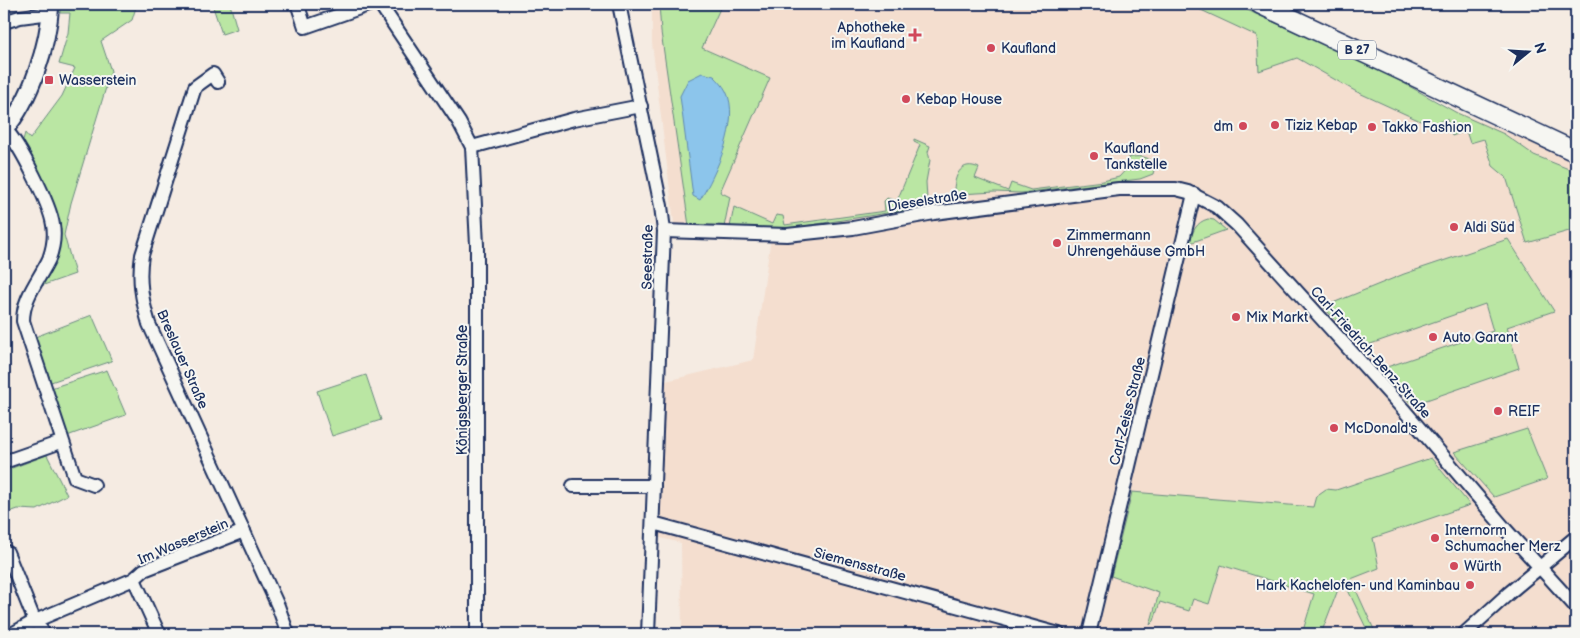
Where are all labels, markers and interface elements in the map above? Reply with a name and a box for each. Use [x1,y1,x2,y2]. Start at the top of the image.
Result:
place label: Aphotheke im Kaufland [831,19,905,52]
north arrow [1502,28,1552,78]
marker: Aphotheke im Kaufland [909,29,921,41]
place label: Kaufland [1001,40,1056,57]
road number: B 27 [1338,40,1376,60]
text: N [1530,41,1550,56]
marker: Kaufland [985,42,997,54]
place label: Wasserstein [59,72,136,89]
marker: Wasserstein [43,74,55,86]
place label: Kebap House [916,91,1002,108]
marker: Kebap House [900,93,912,105]
place label: Tiziz Kebap [1285,117,1358,134]
place label: dm [1213,118,1233,135]
marker: Tiziz Kebap [1269,119,1281,131]
place label: Takko Fashion [1382,119,1472,136]
marker: dm [1237,120,1249,132]
marker: Takko Fashion [1366,121,1378,133]
place label: Kaufland Tankstelle [1104,140,1167,173]
marker: Kaufland Tankstelle [1088,150,1100,162]
street label: Dieselstraße [886,186,968,215]
place label: Aldi Süd [1464,219,1515,236]
marker: Aldi Süd [1448,221,1460,233]
street label: Seestraße [638,224,657,290]
place label: Zimmermann Uhrengehäuse GmbH [1066,227,1205,260]
marker: Zimmermann Uhrengehäuse GmbH [1051,237,1063,249]
street label: Carl-Friedrich-Benz-Straße [1307,283,1434,422]
street label: Breslauer Straße [153,307,212,411]
place label: Mix Markt [1246,309,1309,326]
marker: Mix Markt [1230,311,1242,323]
street label: Königsberger Straße [454,325,471,455]
place label: Auto Garant [1443,329,1519,346]
marker: Auto Garant [1427,331,1439,343]
street label: Carl-Zeiss-Straße [1106,355,1149,467]
place label: REIF [1508,403,1541,420]
marker: REIF [1492,405,1504,417]
place label: McDonald's [1344,420,1418,437]
marker: McDonald's [1328,422,1340,434]
street label: Im Wasserstein [135,515,231,568]
place label: Internorm Schumacher Merz [1445,522,1561,555]
marker: Internorm Schumacher Merz [1429,532,1441,544]
street label: Siemensstraße [812,544,908,585]
place label: Würth [1464,558,1502,575]
marker: Würth [1448,560,1460,572]
place label: Hark Kachelofen- und Kaminbau [1256,577,1460,594]
marker: Hark Kachelofen- und Kaminbau [1464,579,1476,591]

